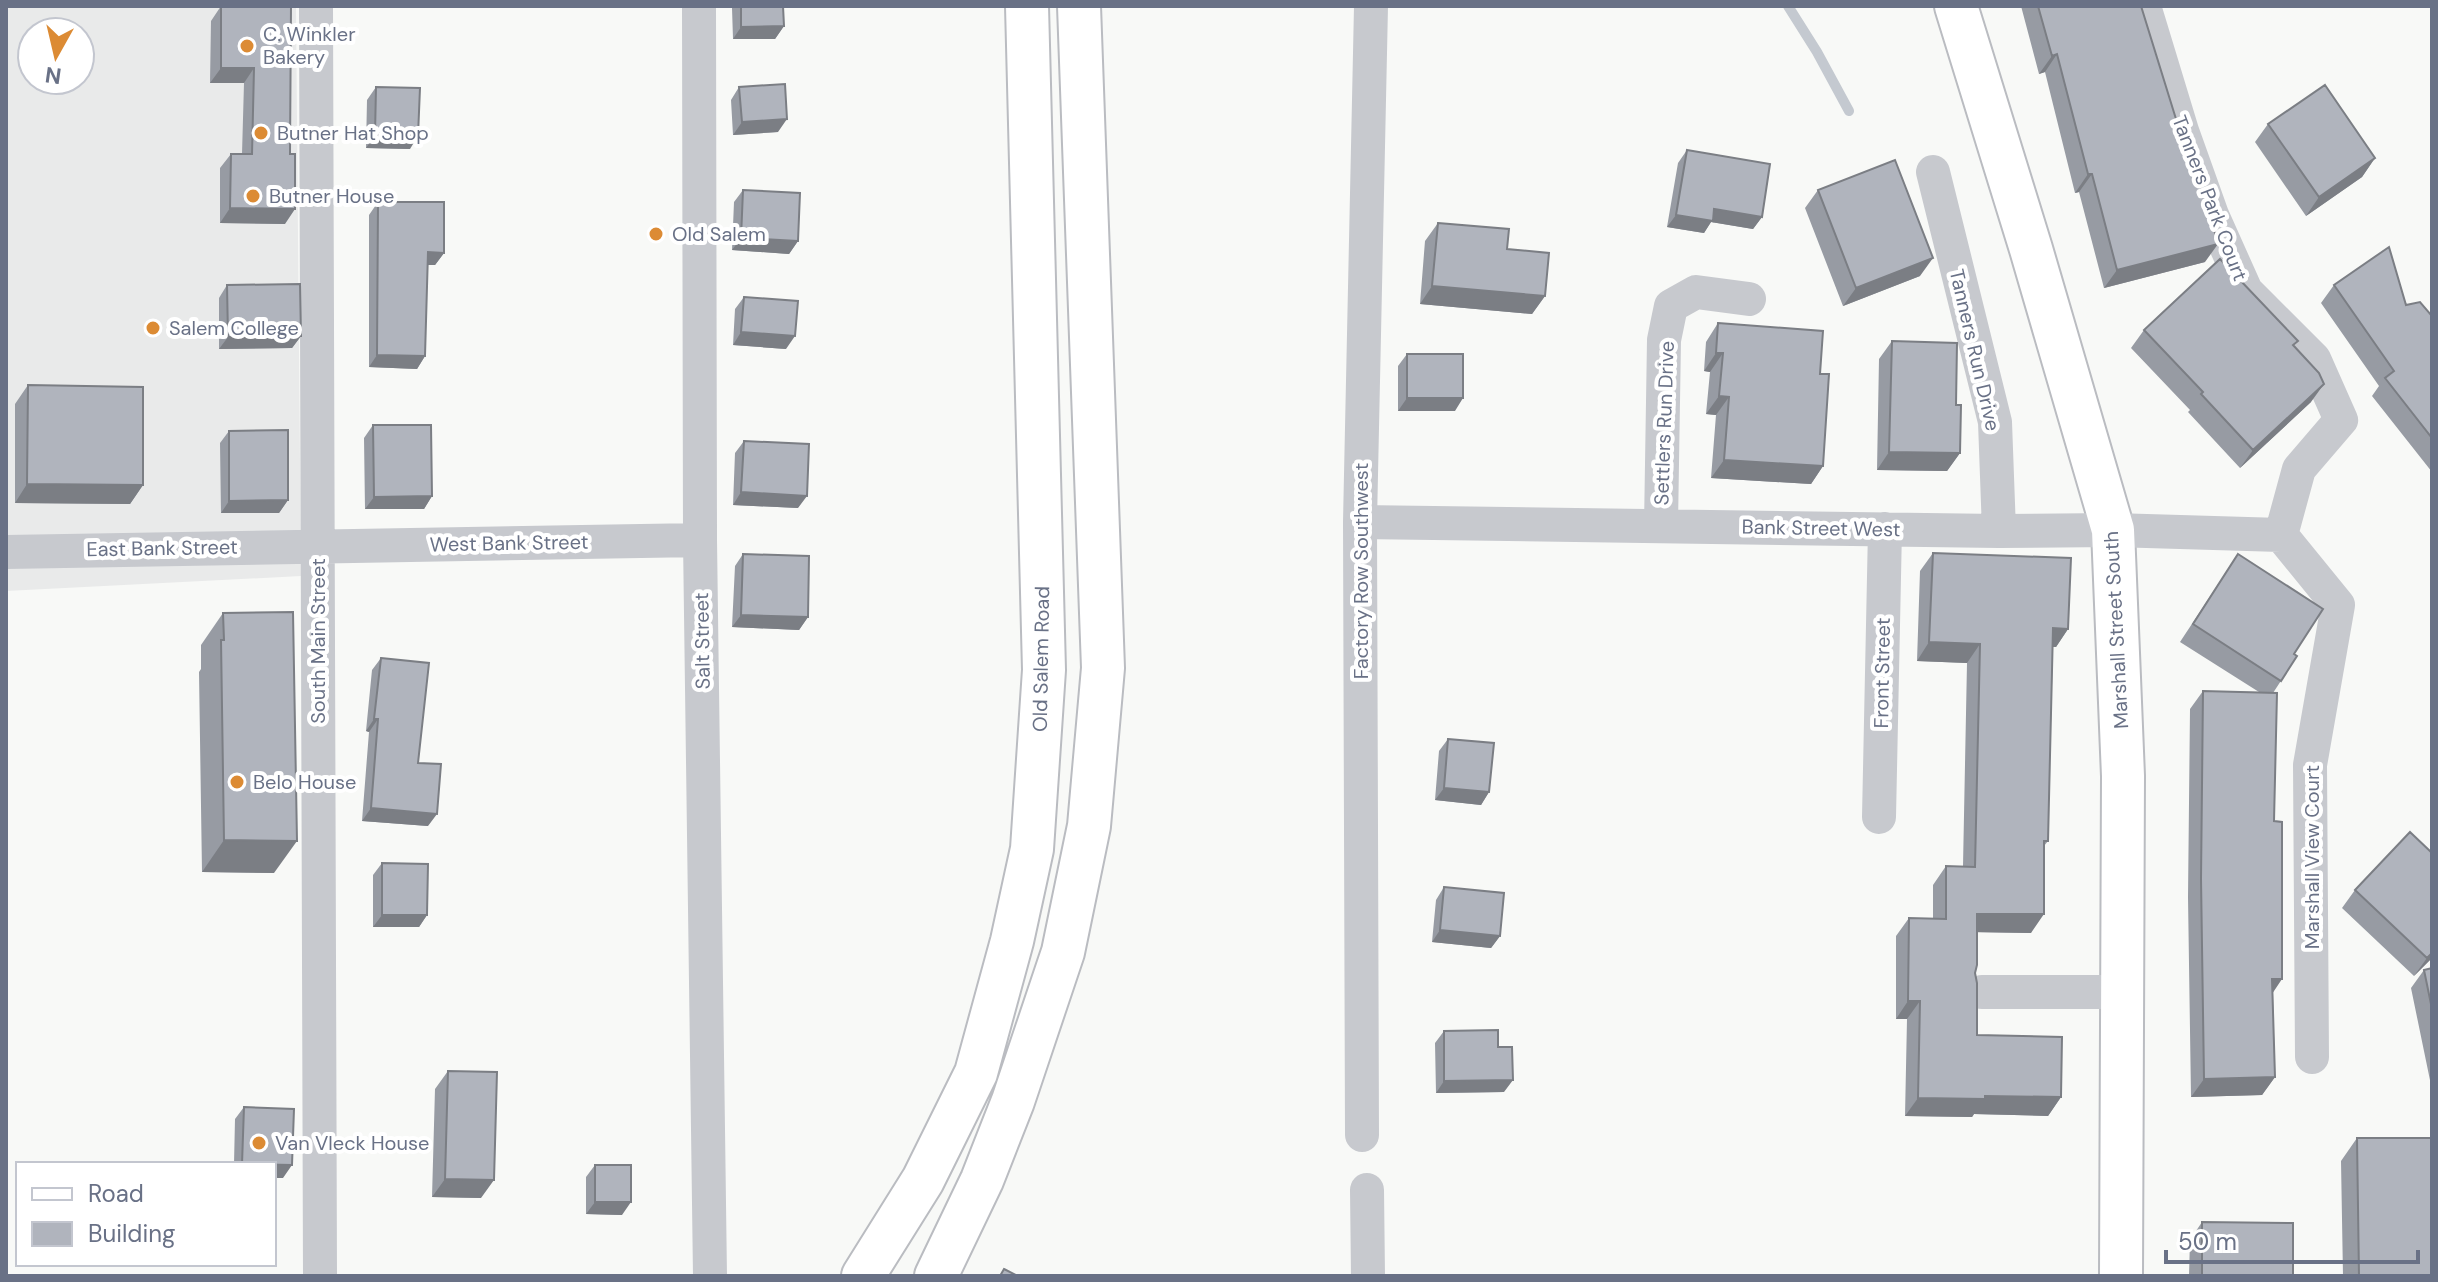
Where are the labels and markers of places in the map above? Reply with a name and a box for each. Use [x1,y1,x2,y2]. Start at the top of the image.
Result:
place label: C. Winkler Bakery [263,21,356,70]
marker: C. Winkler Bakery [238,37,256,55]
place label: Butner Hat Shop [277,120,429,146]
marker: Butner Hat Shop [252,124,270,142]
place label: Butner House [269,183,394,209]
marker: Butner House [244,187,262,205]
place label: Old Salem [672,221,766,247]
marker: Old Salem [647,225,665,243]
place label: Salem College [169,315,299,341]
marker: Salem College [144,319,162,337]
place label: Belo House [253,769,356,795]
marker: Belo House [228,773,246,791]
place label: Van Vleck House [275,1130,429,1156]
marker: Van Vleck House [250,1134,268,1152]

